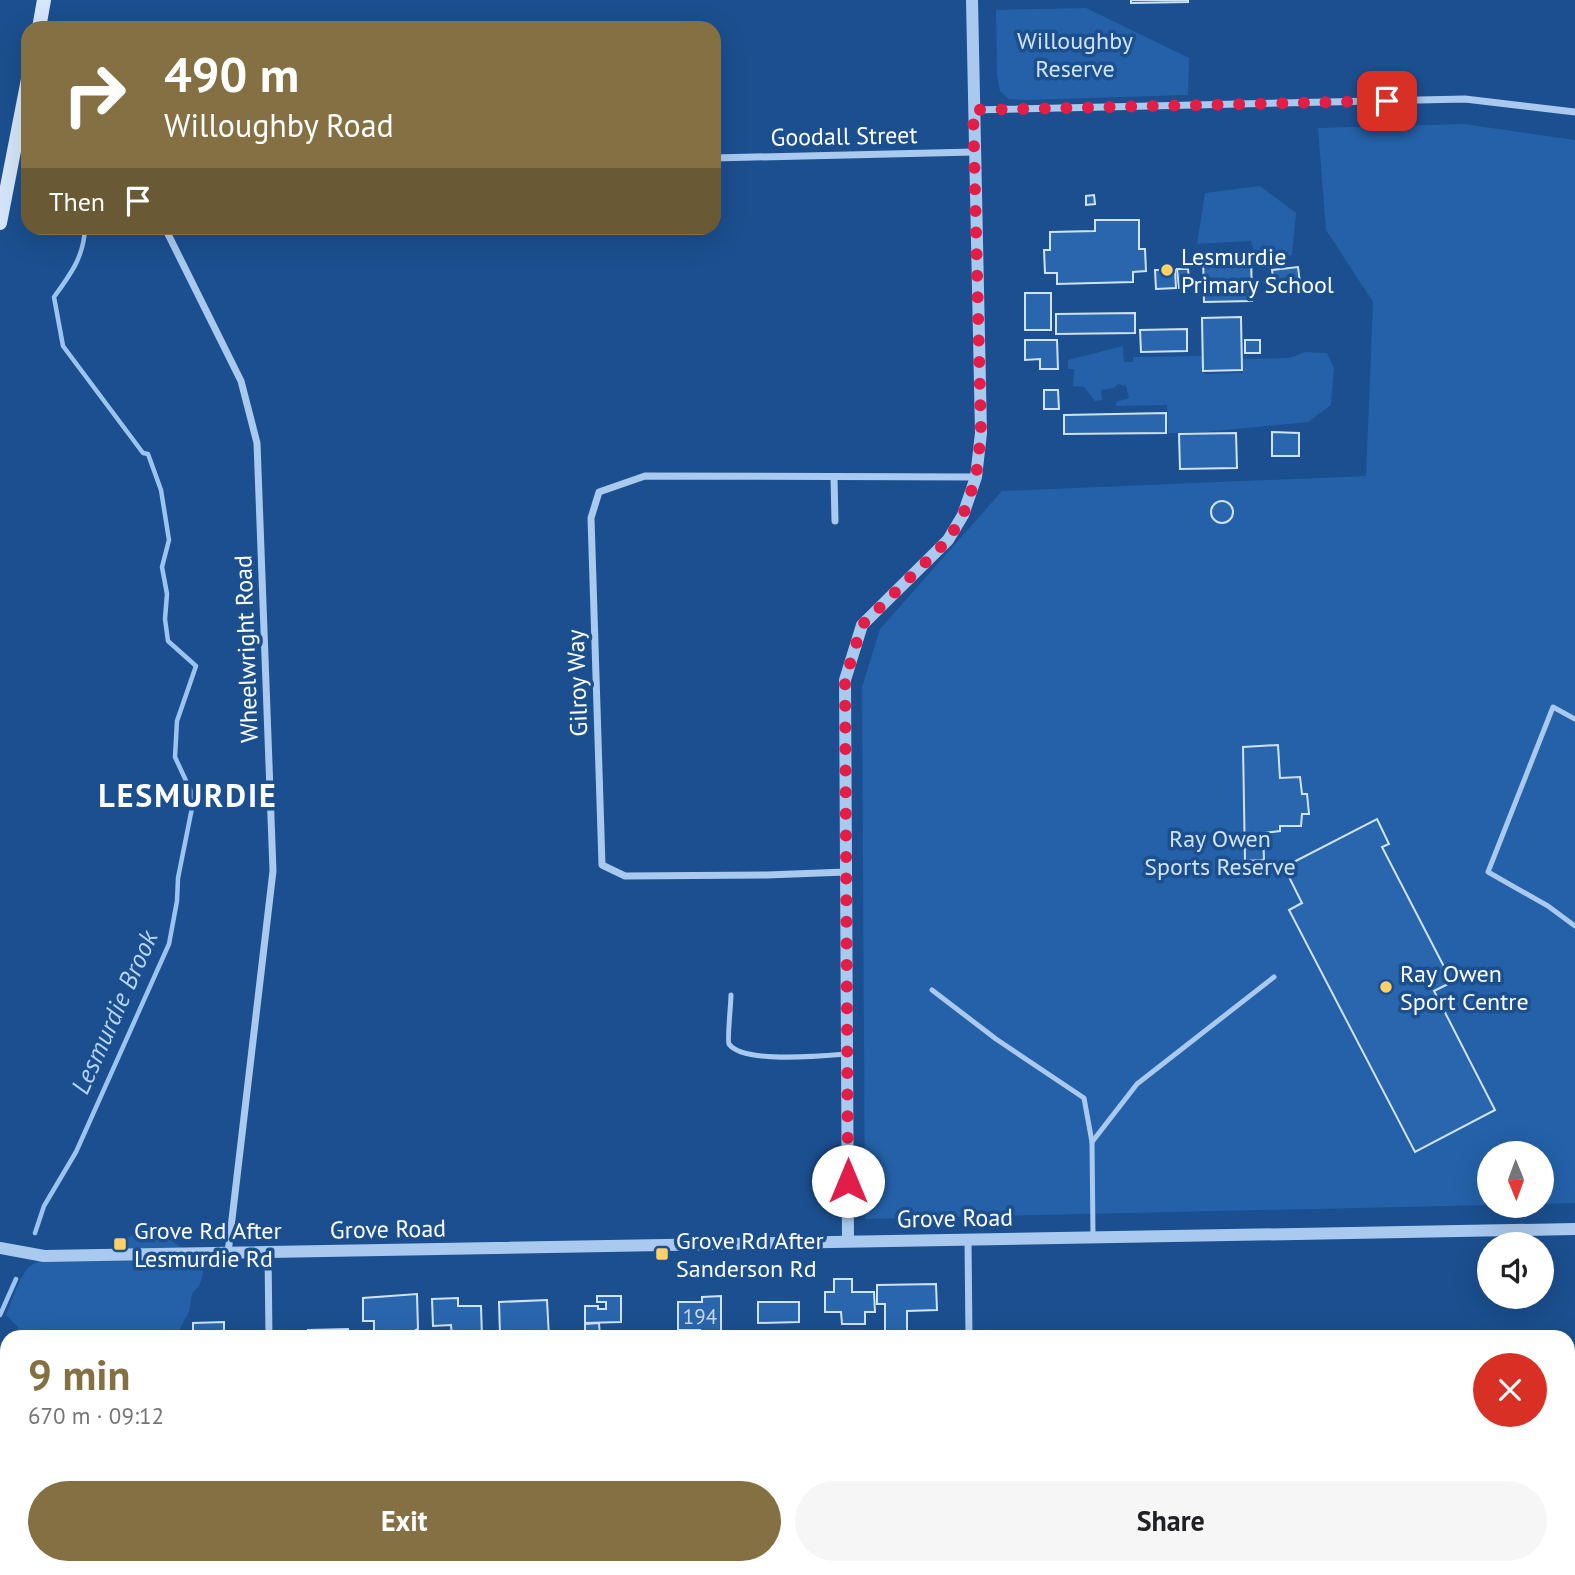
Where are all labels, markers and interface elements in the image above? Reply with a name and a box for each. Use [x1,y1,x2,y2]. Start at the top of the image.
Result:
park label: Willoughby Reserve [1017,25,1133,84]
text: 490 m [164,42,299,106]
icon: right [49,49,140,140]
pin [1357,71,1417,131]
icon: arrive [1368,82,1406,120]
text: Willoughby Road [164,104,394,146]
street label: Goodall Street [770,119,918,153]
icon: arrive [119,182,157,220]
text: Then [49,185,105,218]
place label: Lesmurdie Primary School [1181,241,1334,300]
marker: Lesmurdie Primary School [1159,262,1175,278]
street label: Wheelwright Road [227,555,265,743]
street label: Gilroy Way [560,629,594,737]
district label: LESMURDIE [98,774,278,816]
park label: Ray Owen Sports Reserve [1144,823,1296,882]
water label: Lesmurdie Brook [63,924,165,1099]
place label: Ray Owen Sport Centre [1400,958,1529,1017]
marker: Ray Owen Sport Centre [1378,979,1394,995]
north arrow [1477,1141,1554,1218]
map controls [1477,1141,1554,1309]
position arrow [811,1144,885,1218]
street label: Grove Road [897,1201,1013,1235]
street label: Grove Road [330,1212,446,1246]
place label: Grove Rd After Lesmurdie Rd [134,1215,282,1274]
place label: Grove Rd After Sanderson Rd [676,1225,824,1284]
button: sound [1477,1232,1554,1309]
marker: Grove Rd After Lesmurdie Rd [112,1236,128,1252]
marker: Grove Rd After Sanderson Rd [654,1246,670,1262]
house number: 194 [683,1303,717,1330]
text: 9 min [28,1347,130,1402]
button: close [1473,1353,1547,1427]
text: 670 m · 09:12 [28,1401,164,1430]
button: Exit [28,1481,781,1561]
button: Share [795,1481,1547,1561]

